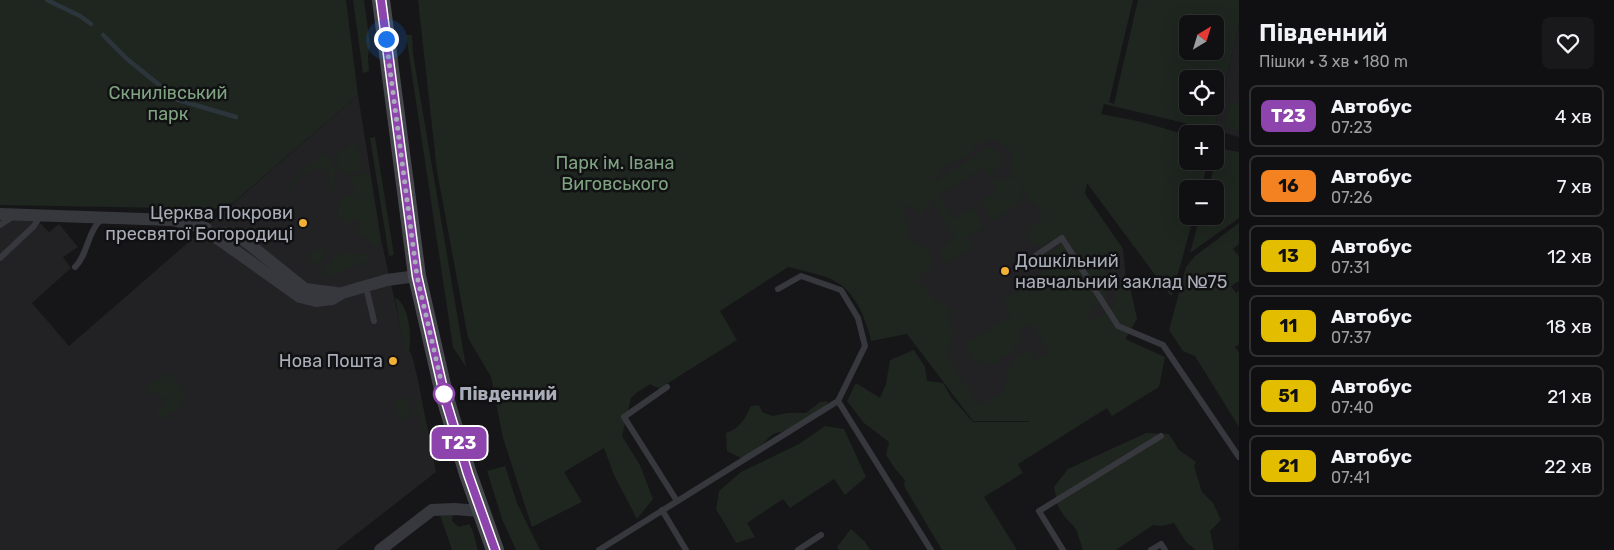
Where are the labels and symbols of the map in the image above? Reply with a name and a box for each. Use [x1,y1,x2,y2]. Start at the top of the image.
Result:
north arrow [1179,15,1224,60]
your location [374,27,399,52]
park label: Скнилівський парк [109,82,227,125]
park label: Парк ім. Івана Виговського [556,152,675,195]
place label: Церква Покрови пресвятої Богородиці [105,202,293,245]
marker: Церква Покрови пресвятої Богородиці [297,217,309,229]
place label: Дошкільний навчальний заклад №75 [1015,250,1227,293]
marker: Дошкільний навчальний заклад №75 [999,265,1011,277]
place label: Нова Пошта [279,350,383,372]
marker: Нова Пошта [387,355,399,367]
marker: Південний [433,383,455,405]
place label: Південний [459,383,557,405]
line badge: Т23 [430,427,488,459]

